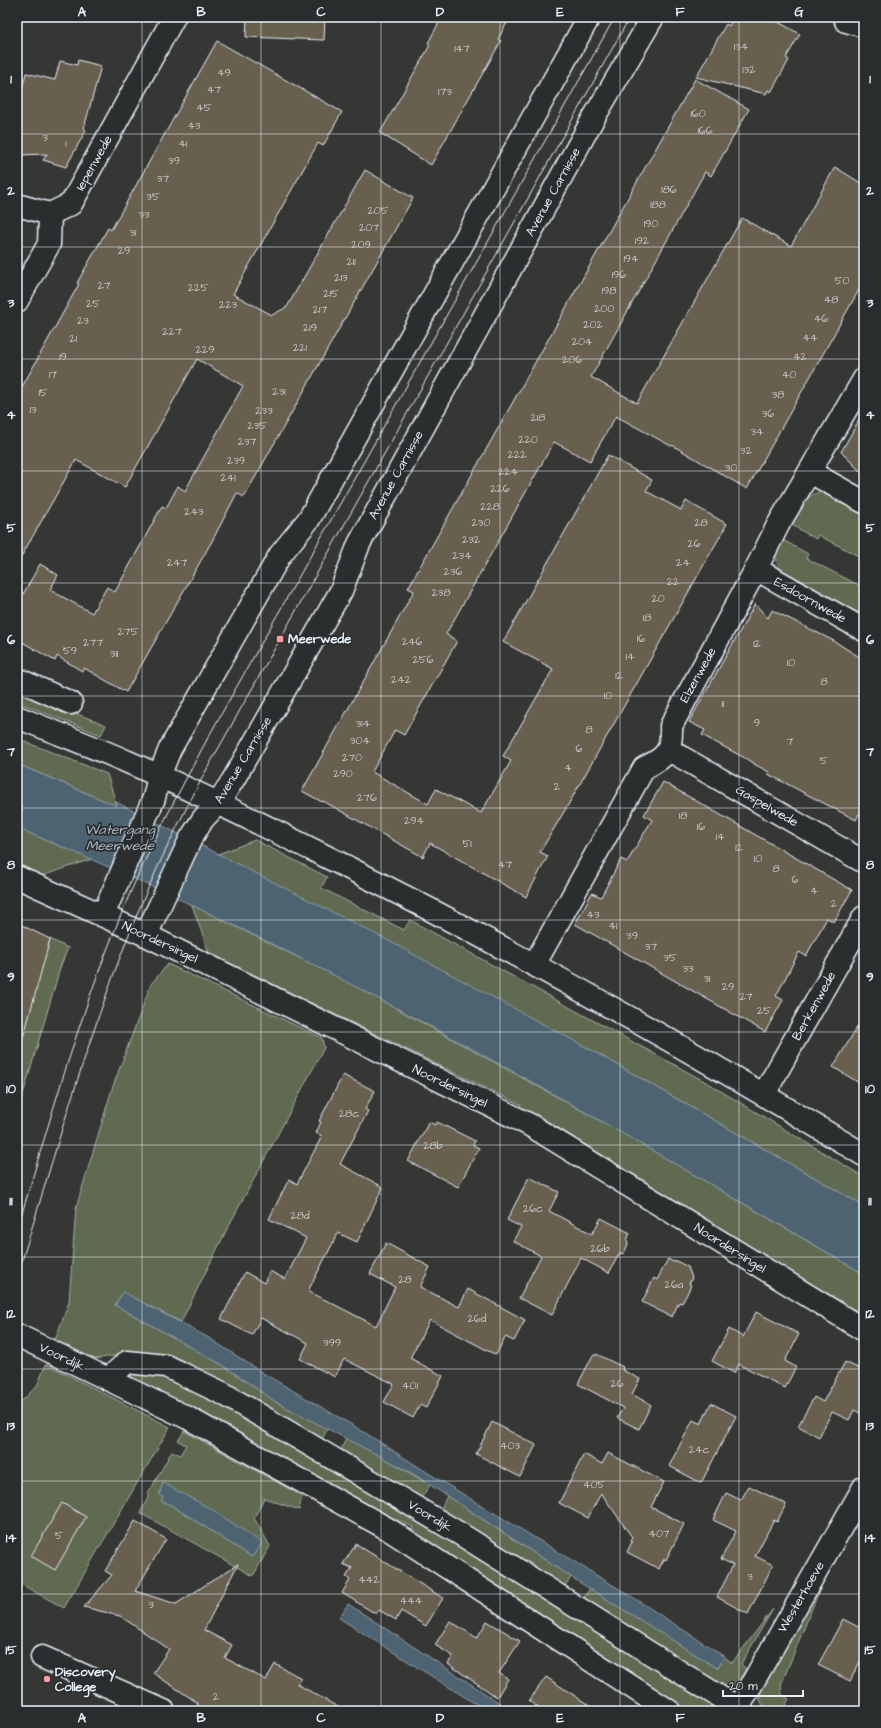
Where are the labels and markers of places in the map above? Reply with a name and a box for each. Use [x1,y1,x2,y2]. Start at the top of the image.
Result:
place label: Meerwede [288,630,351,648]
marker: Meerwede [275,634,285,644]
place label: Discovery College [55,1663,116,1698]
marker: Discovery College [42,1674,52,1684]

